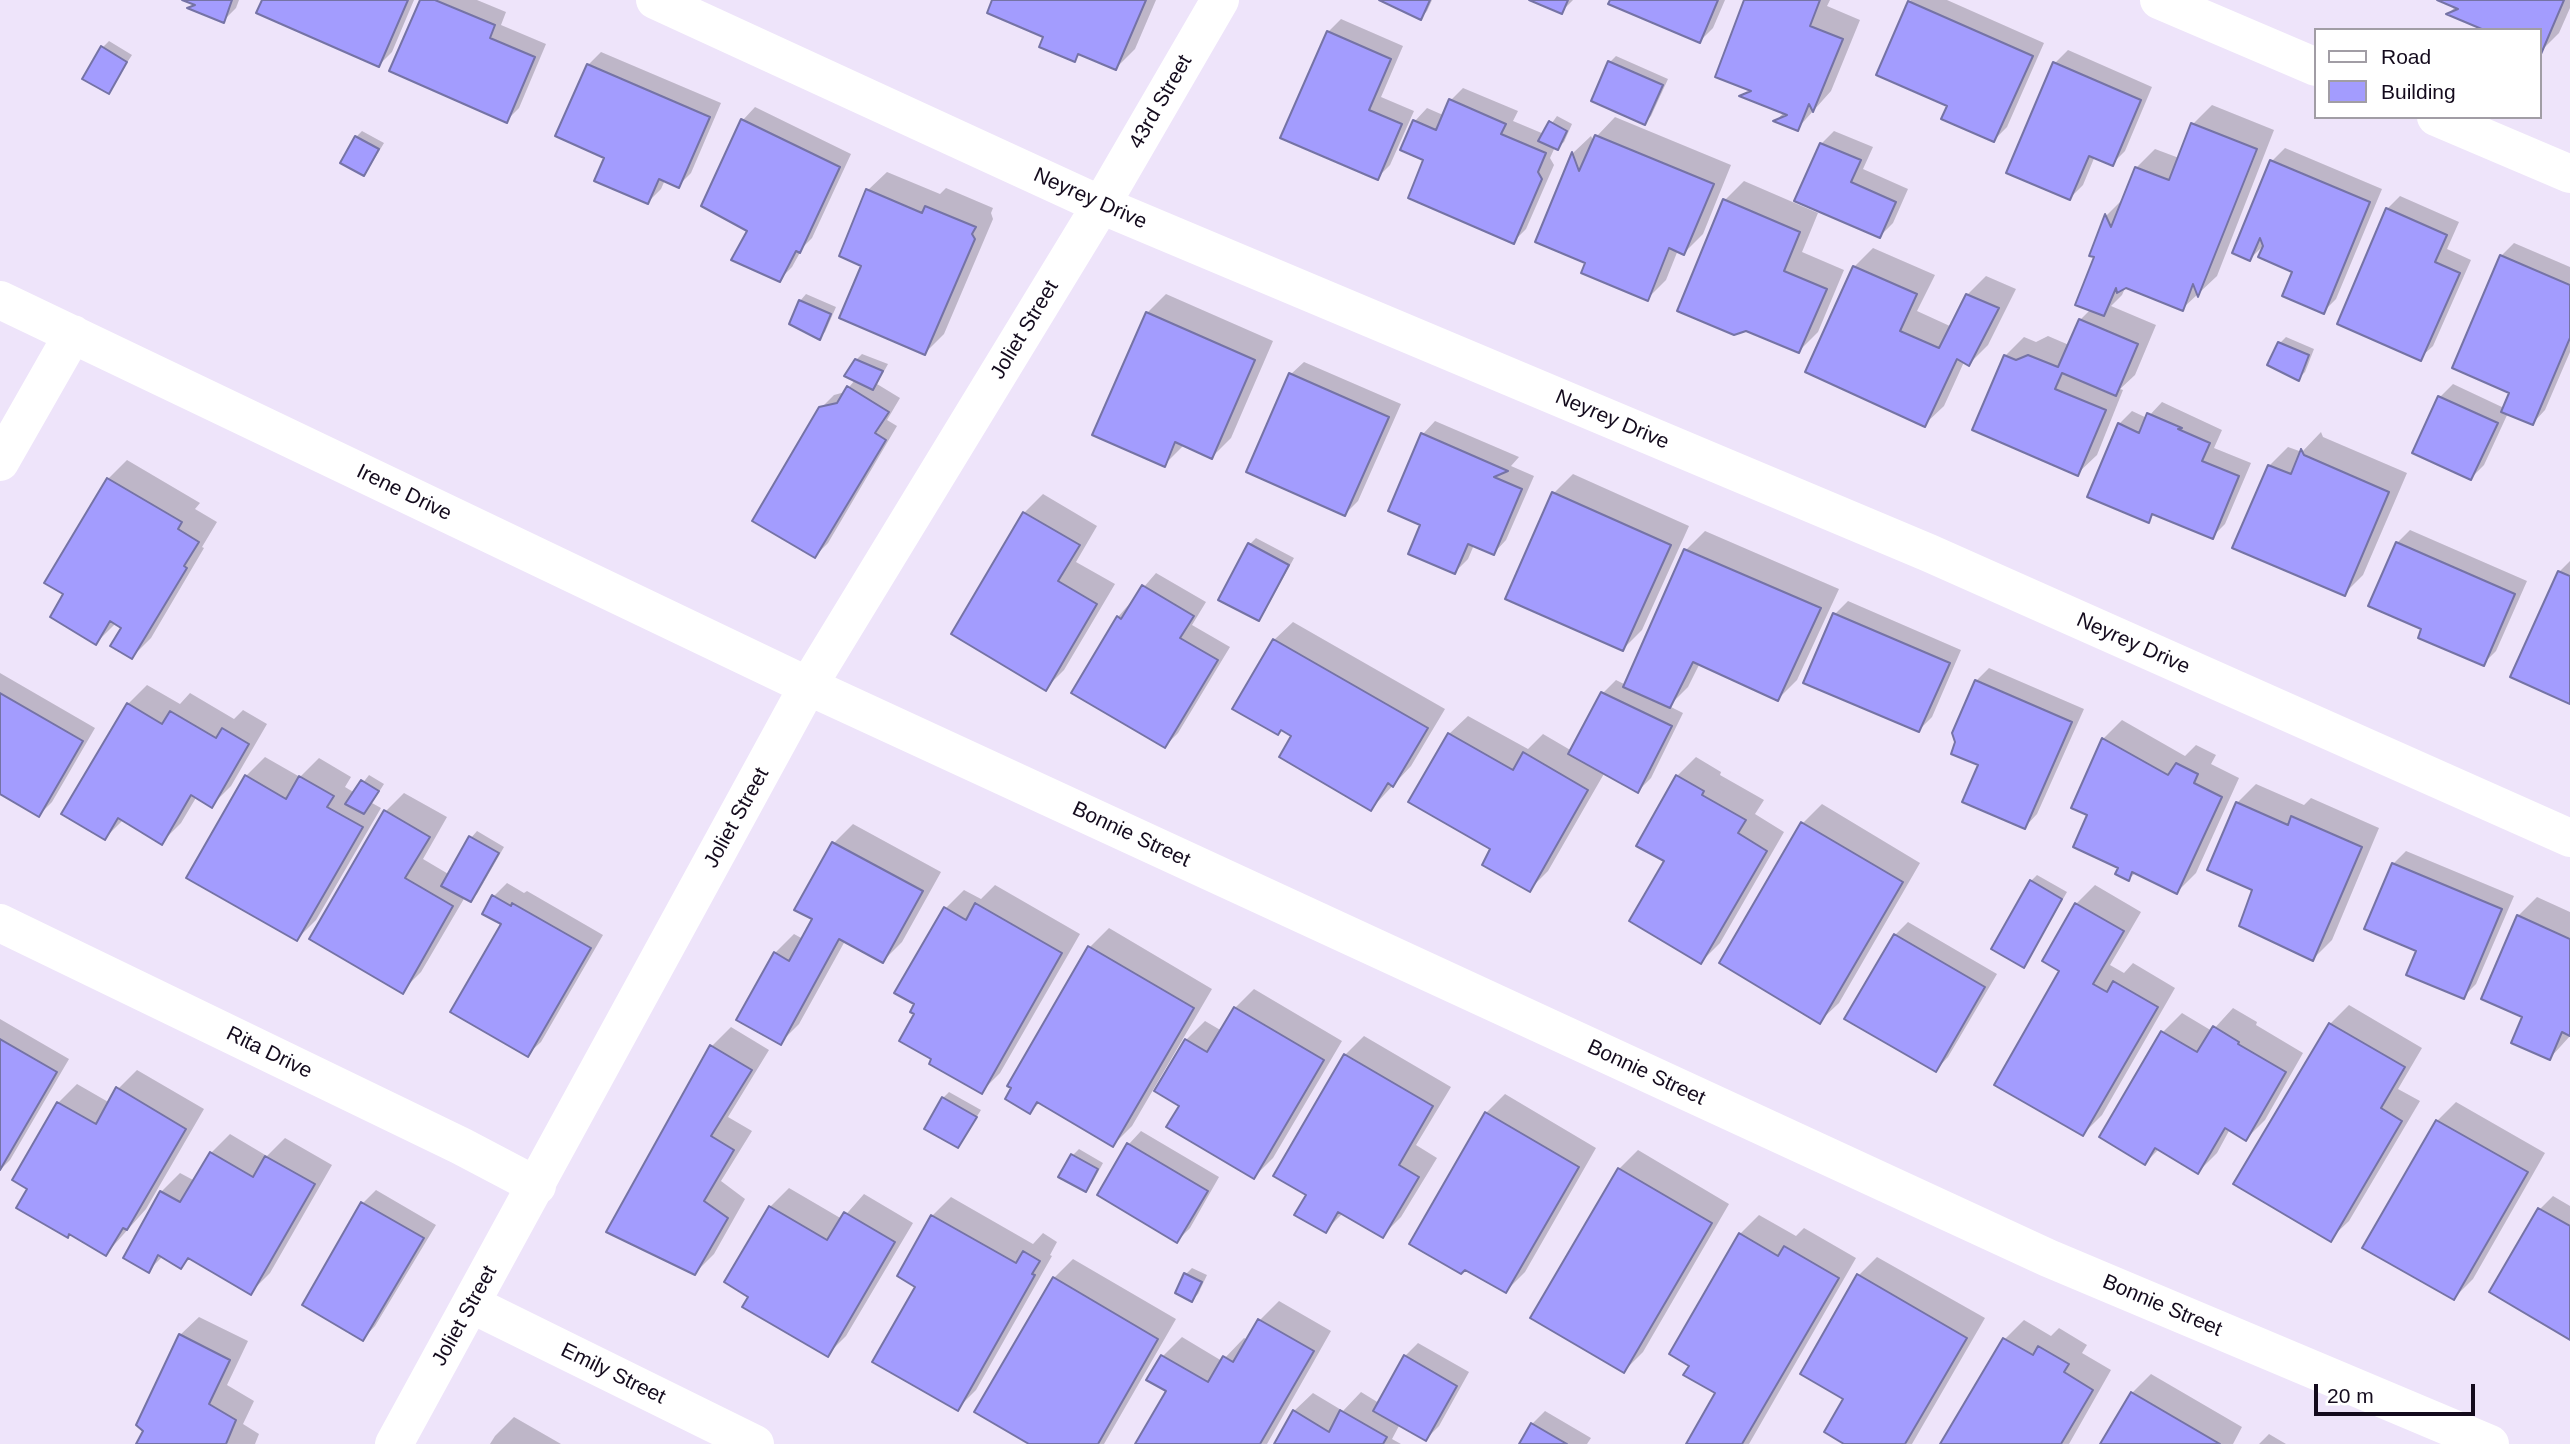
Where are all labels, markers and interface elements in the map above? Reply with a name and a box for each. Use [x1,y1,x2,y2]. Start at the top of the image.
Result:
legend [2314,28,2542,119]
text: Road [2381,45,2431,68]
street label: 43rd Street [1124,51,1198,153]
text: Building [2381,80,2456,103]
street label: Neyrey Drive [1029,163,1151,235]
street label: Joliet Street [986,276,1064,384]
street label: Neyrey Drive [1551,385,1673,455]
street label: Irene Drive [352,459,456,527]
street label: Neyrey Drive [2072,608,2194,680]
street label: Joliet Street [699,763,775,873]
street label: Bonnie Street [1068,797,1194,873]
street label: Rita Drive [222,1021,316,1085]
street label: Bonnie Street [1583,1035,1709,1111]
street label: Joliet Street [427,1261,503,1371]
street label: Bonnie Street [2099,1270,2225,1342]
street label: Emily Street [557,1338,669,1410]
scale bar [2318,1370,2479,1414]
text: 20 m [2327,1384,2374,1407]

